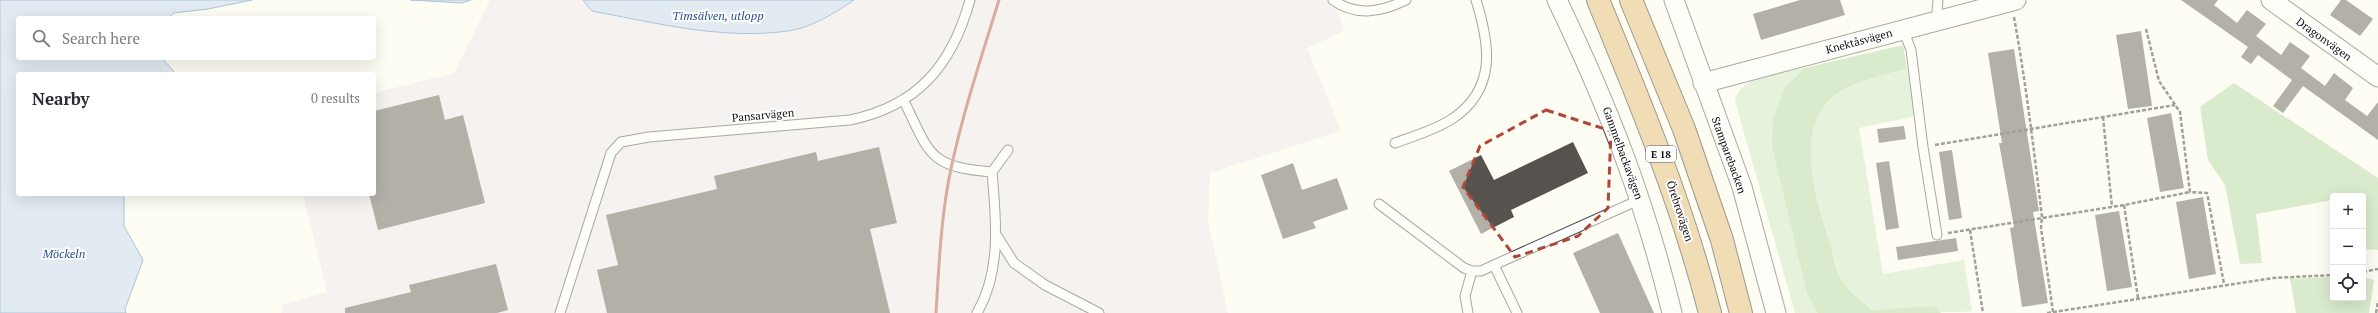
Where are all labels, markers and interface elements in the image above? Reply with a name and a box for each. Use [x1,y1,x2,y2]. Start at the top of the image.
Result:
water label: Timsälven, utlopp [672,8,764,23]
street label: Dragonvägen [2294,14,2355,64]
search box [16,16,376,60]
street label: Knektåsvägen [1824,25,1894,57]
icon: search [30,27,52,49]
text: Search here [62,28,140,48]
text: Nearby [32,87,90,110]
text: 0 results [311,89,360,107]
street label: Pansarvägen [731,105,795,125]
street label: Gammelbackavägen [1600,105,1646,202]
street label: Stamparebacken [1709,115,1750,196]
road number: E 18 [1646,146,1676,162]
street label: Örebrovägen [1664,179,1697,244]
map controls [2330,193,2366,301]
button: + [2330,193,2366,229]
button: − [2330,229,2366,265]
water label: Möckeln [42,246,85,261]
button: locate [2330,265,2366,301]

